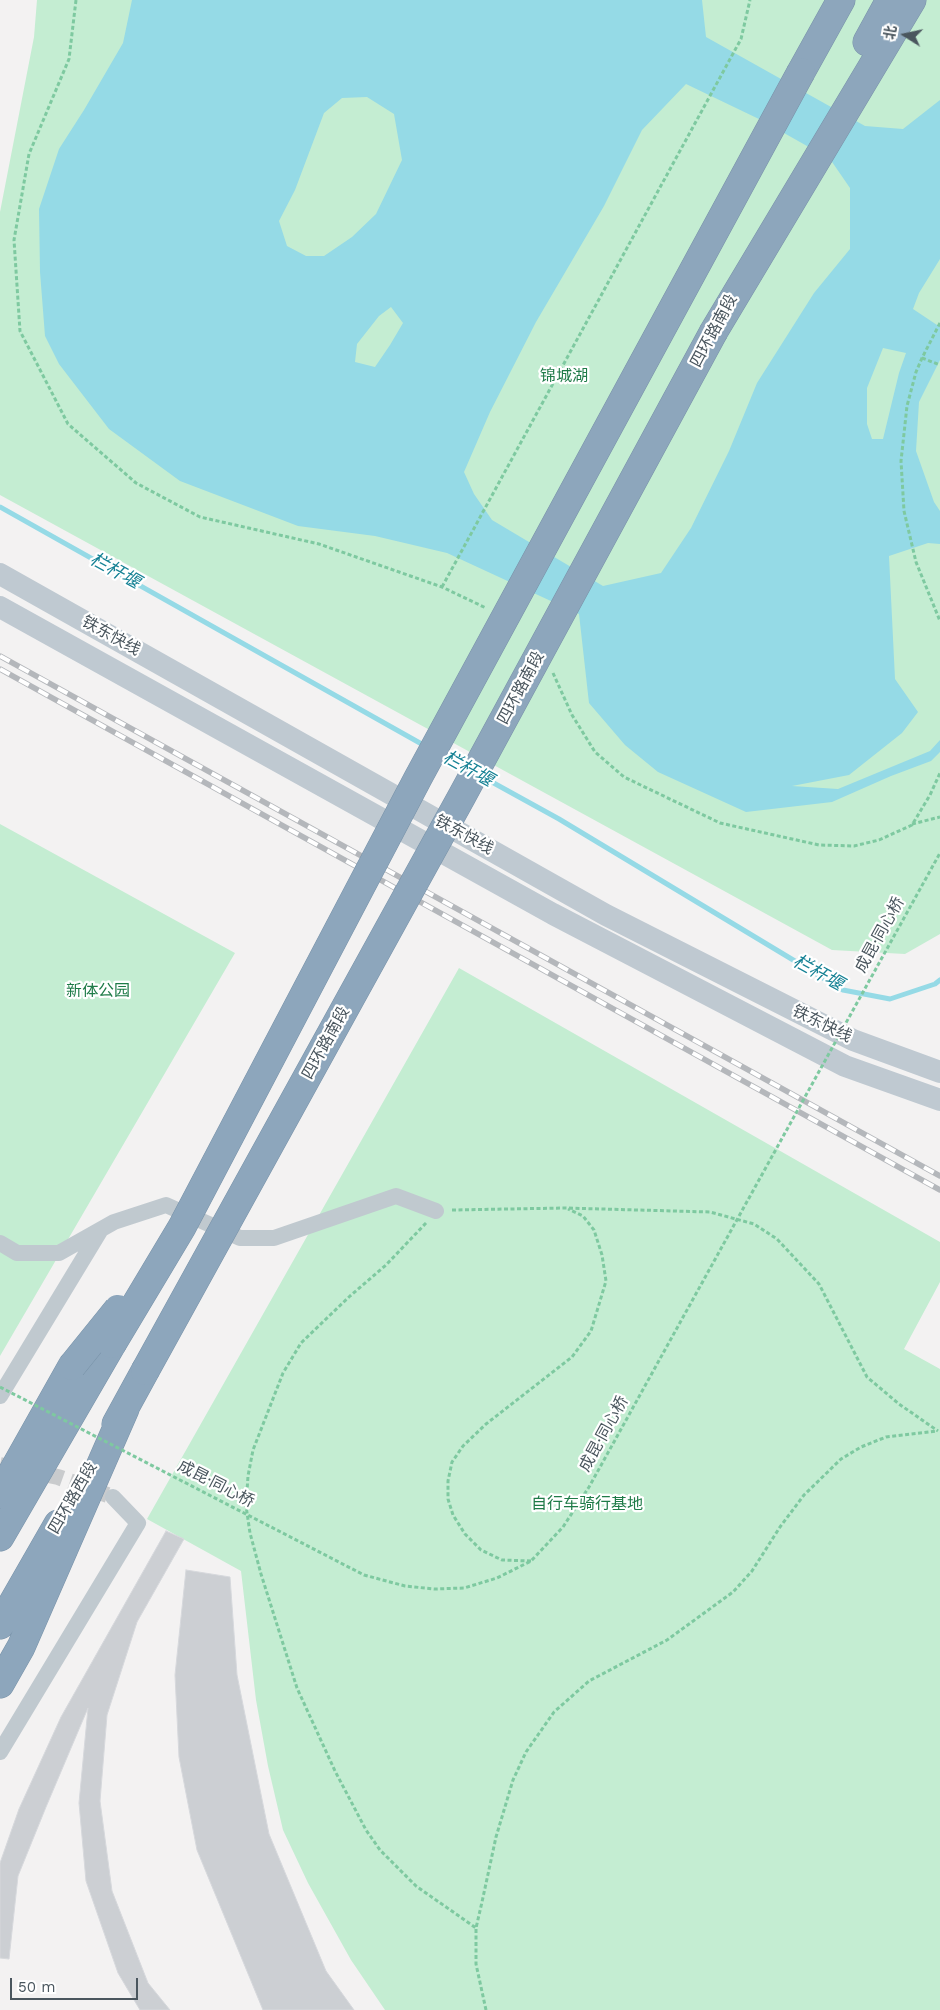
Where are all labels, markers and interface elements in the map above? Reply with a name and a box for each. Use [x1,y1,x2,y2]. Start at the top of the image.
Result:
north arrow [880,10,930,60]
text: 北 [881,24,899,41]
street label: 四环路南段 [687,291,741,371]
park label: 锦城湖 [540,366,588,386]
water label: 栏杆堰 [86,548,144,594]
street label: 铁东快线 [78,612,144,660]
street label: 四环路南段 [494,648,548,728]
water label: 栏杆堰 [439,746,497,792]
street label: 铁东快线 [431,811,497,859]
street label: 成昆·同心桥 [851,894,909,976]
water label: 栏杆堰 [789,950,847,996]
park label: 新体公园 [66,981,130,1001]
street label: 铁东快线 [789,1001,855,1047]
street label: 四环路南段 [298,1003,354,1083]
street label: 成昆·同心桥 [575,1393,633,1475]
street label: 成昆·同心桥 [174,1456,258,1512]
street label: 四环路西段 [45,1459,101,1537]
park label: 自行车骑行基地 [531,1494,643,1514]
scale bar [12,1968,140,2000]
text: 50 m [18,1978,55,1996]

